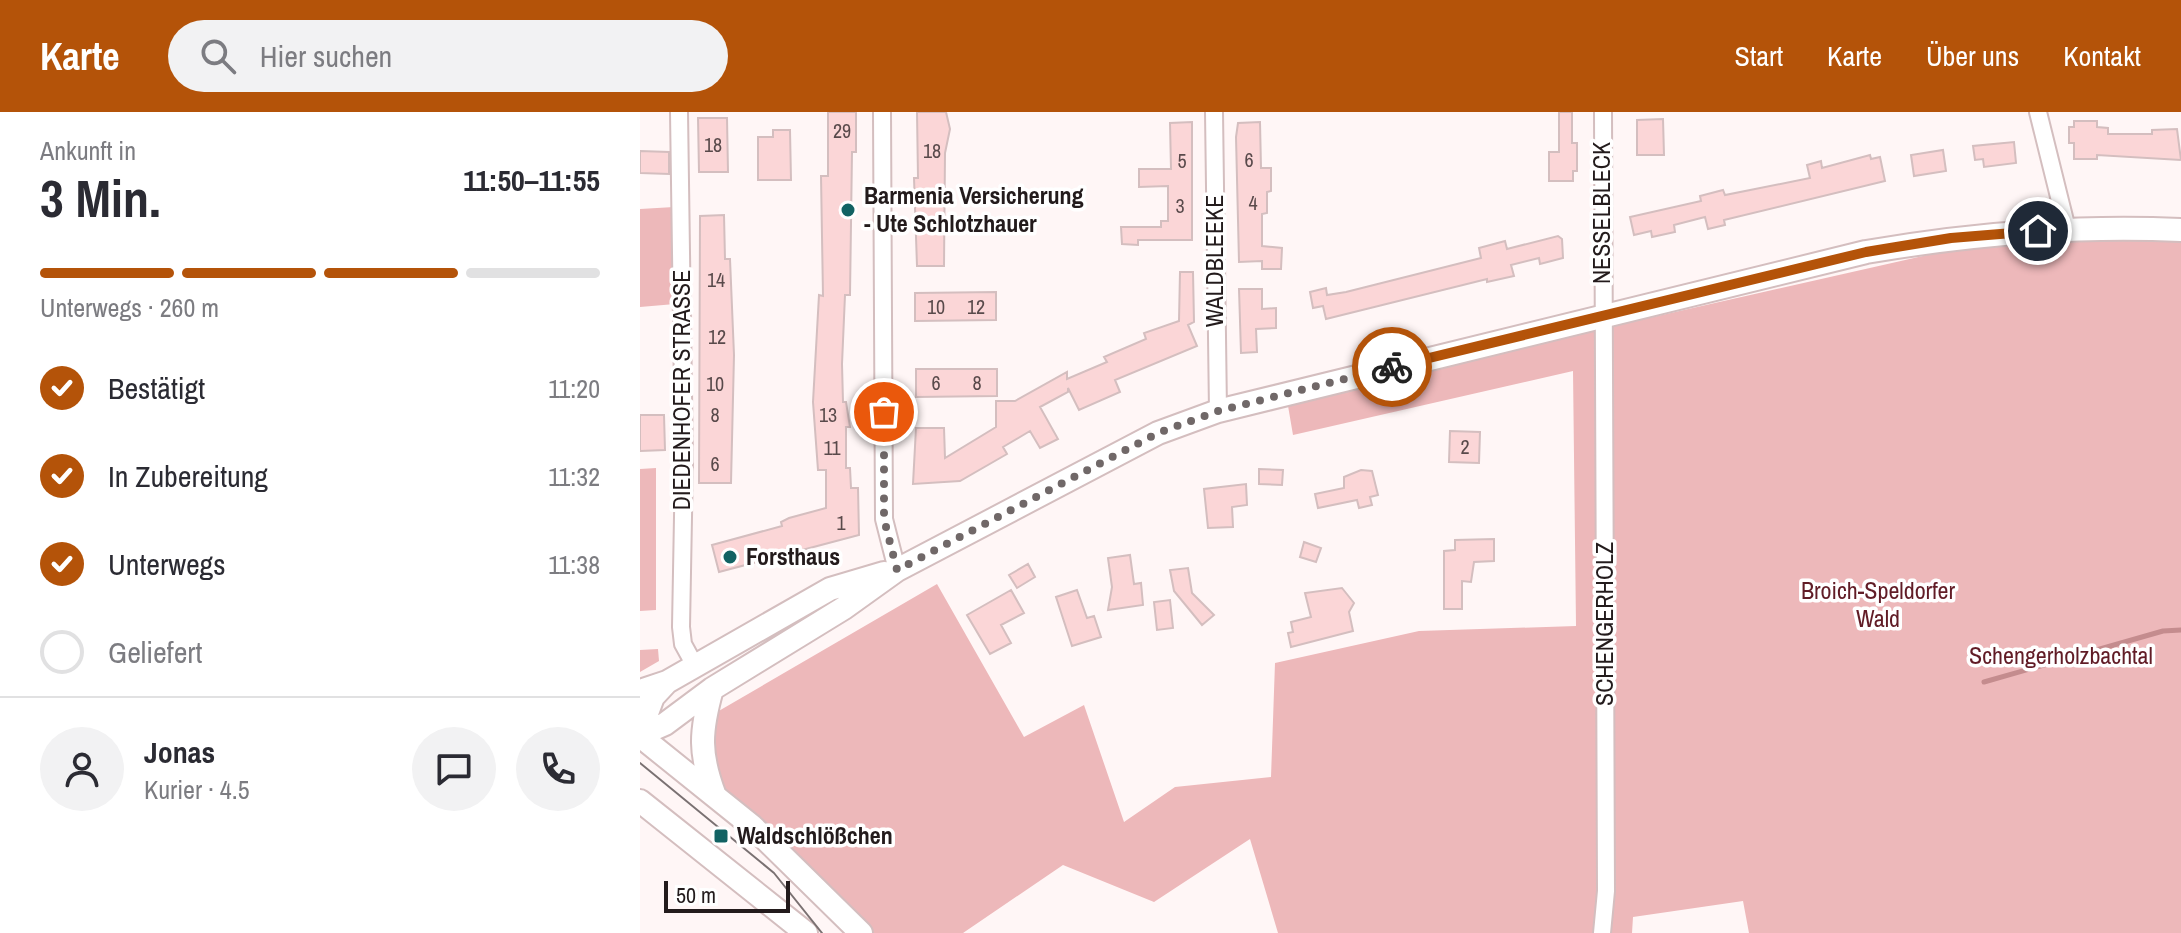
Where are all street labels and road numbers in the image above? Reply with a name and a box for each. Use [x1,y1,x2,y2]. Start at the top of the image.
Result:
street label: NESSELBLECK [1585,142,1617,284]
street label: WALDBLEEKE [1198,195,1230,327]
street label: DIEDENHOFER STRASSE [665,270,697,510]
street label: SCHENGERHOLZ [1588,542,1620,706]

